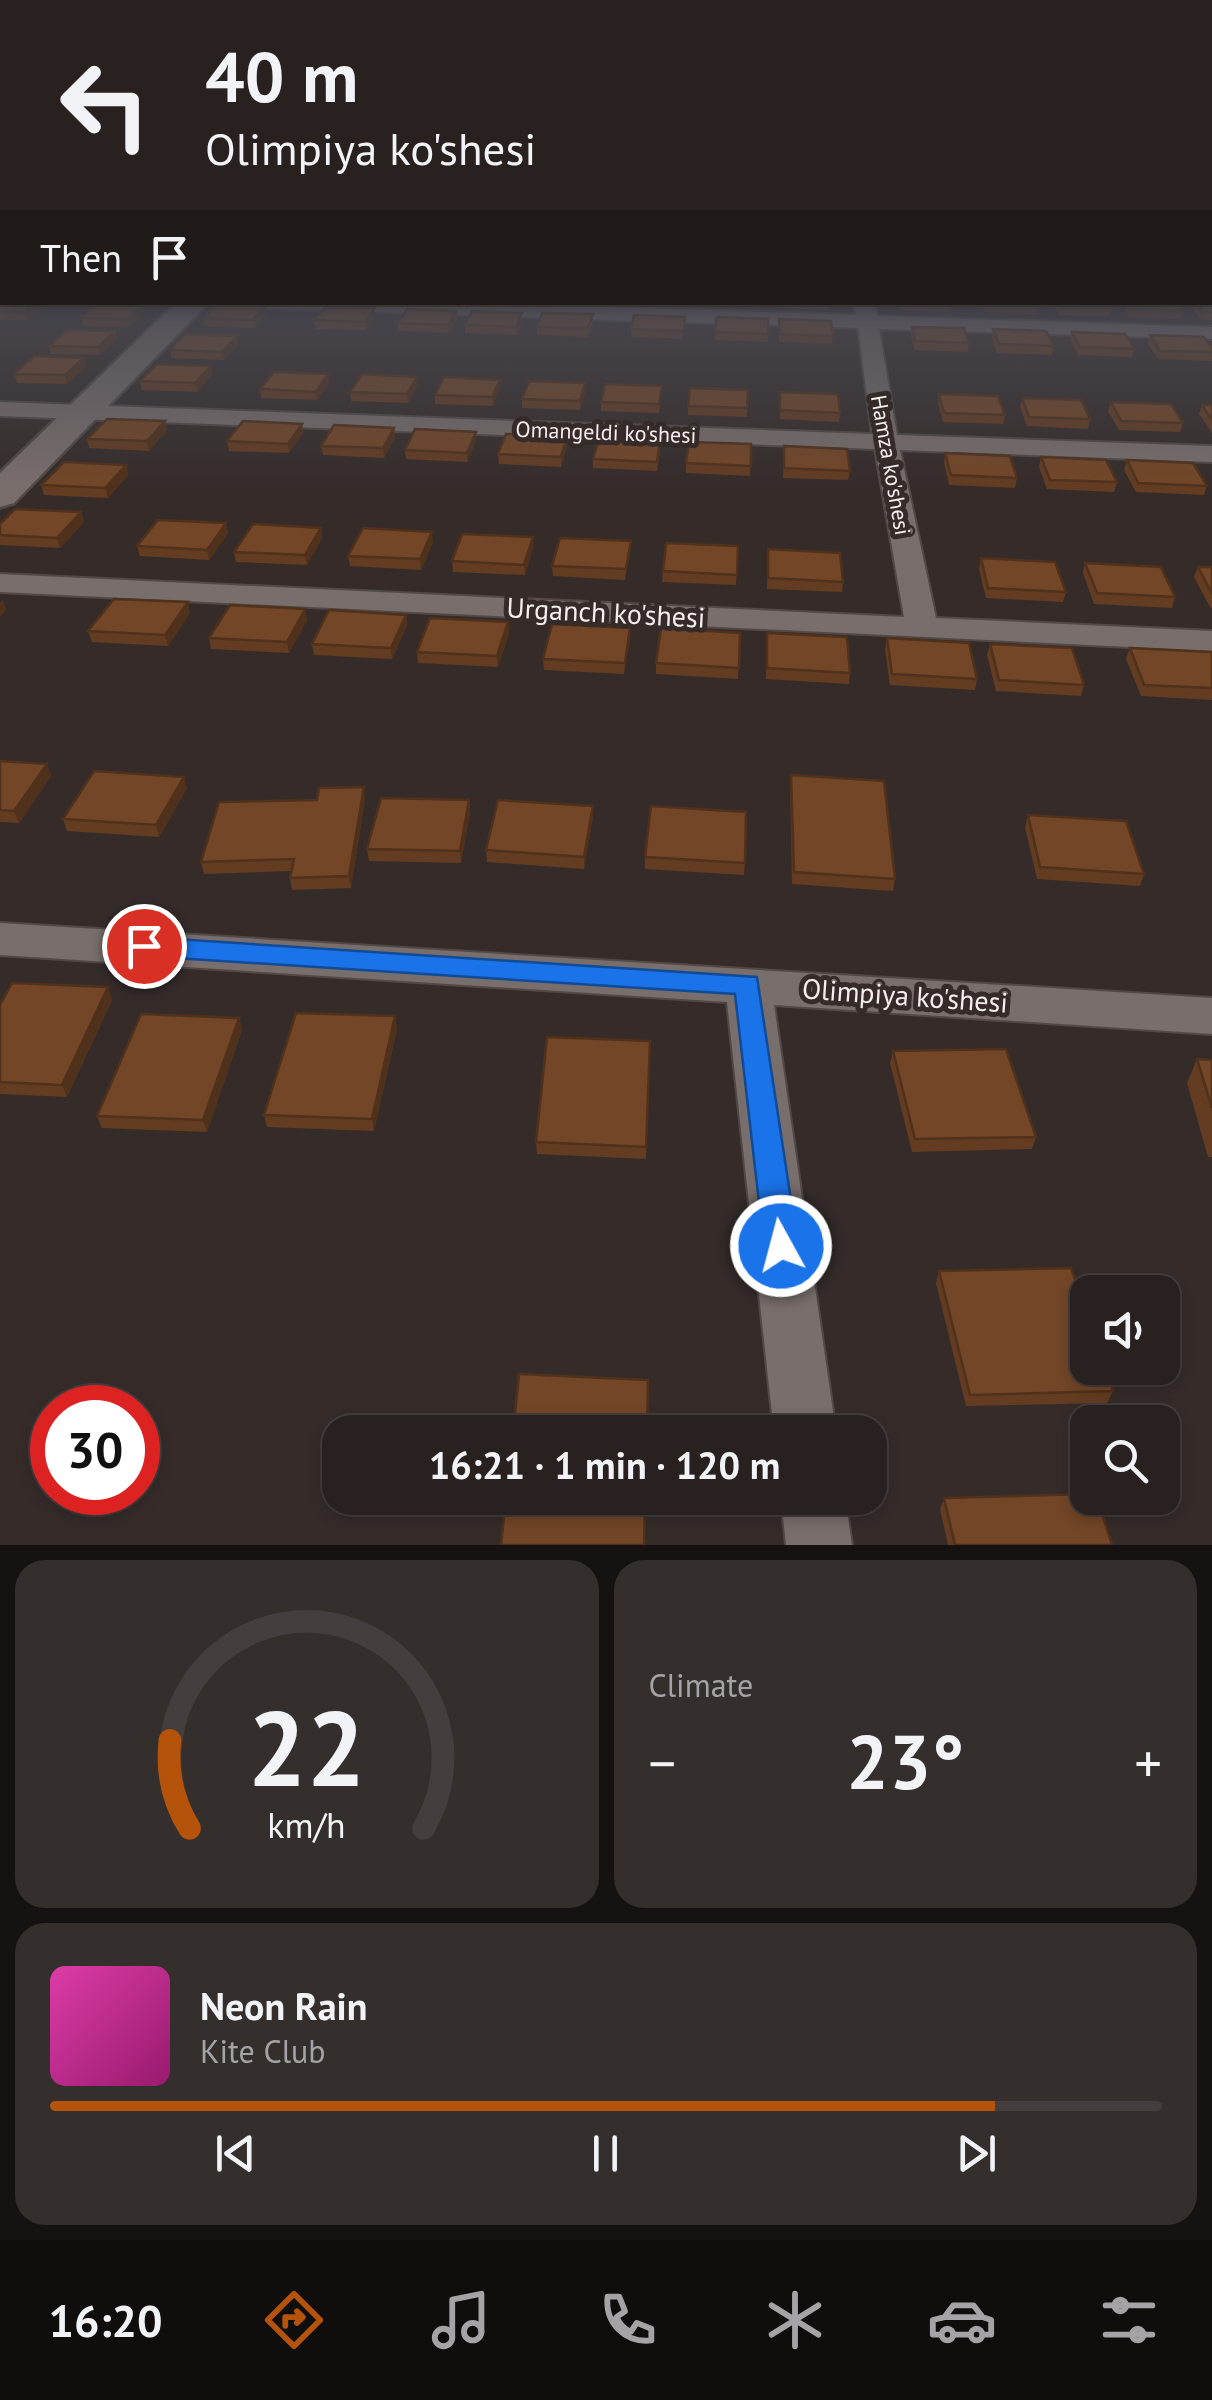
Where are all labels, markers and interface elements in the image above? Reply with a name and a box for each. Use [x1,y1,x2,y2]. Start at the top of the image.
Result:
text: 40 m [205,31,358,121]
icon: left [40,40,170,170]
text: Olimpiya ko'shesi [205,119,536,177]
icon: arrive [142,230,197,285]
text: Then [40,233,122,282]
street label: Hamza ko'shesi [865,393,917,537]
street label: Omangeldi ko'shesi [515,415,697,449]
street label: Urganch ko'shesi [506,588,706,636]
pin [102,904,187,989]
icon: arrive [117,919,172,974]
street label: Olimpiya ko'shesi [801,969,1009,1021]
position arrow [729,1194,833,1298]
map controls [1070,1275,1180,1515]
button: sound [1070,1275,1180,1385]
speed limit sign: 30 [30,1385,160,1515]
button: search [1070,1405,1180,1515]
text: 16:21 · 1 min · 120 m [429,1440,780,1489]
text: Climate [649,1664,753,1706]
text: 22 [248,1680,366,1815]
text: 23° [846,1713,964,1810]
text: − [649,1727,676,1798]
text: + [1134,1727,1162,1798]
text: km/h [268,1802,346,1848]
text: Neon Rain [200,1981,367,2030]
text: Kite Club [200,2030,326,2072]
icon: previous [208,2126,263,2181]
icon: pause [578,2126,633,2181]
icon: next [949,2126,1004,2181]
icon: directions [259,2285,329,2355]
icon: music [426,2285,496,2355]
icon: phone [593,2285,663,2355]
icon: climate [760,2285,830,2355]
icon: car [927,2285,997,2355]
icon: filters [1094,2285,1164,2355]
text: 16:20 [48,2291,163,2349]

